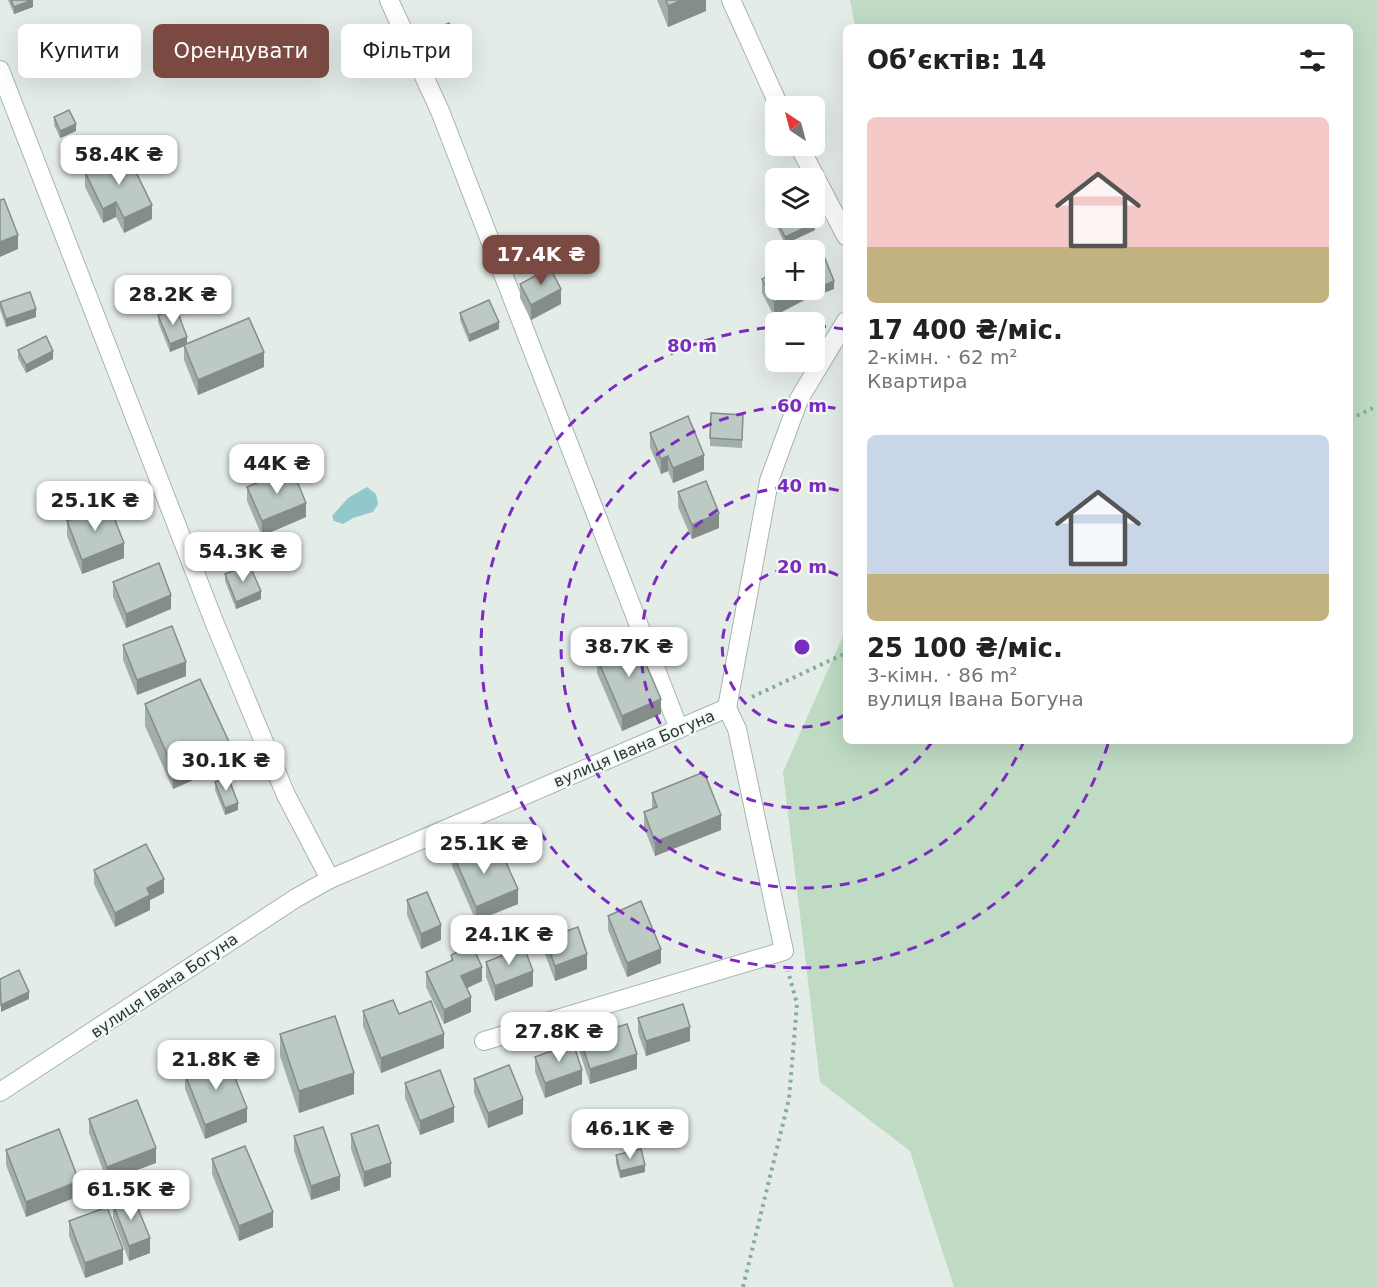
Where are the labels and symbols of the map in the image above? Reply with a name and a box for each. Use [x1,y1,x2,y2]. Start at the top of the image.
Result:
north arrow [765,96,825,156]
pin: 58.4K ₴ [64,135,174,186]
pin: 17.4K ₴ [486,235,596,286]
pin: 28.2K ₴ [118,275,228,326]
text: 80 m [667,335,717,356]
text: 60 m [777,395,827,416]
pin: 44K ₴ [235,444,319,495]
text: 40 m [777,475,827,496]
pin: 25.1K ₴ [40,481,150,532]
pin: 54.3K ₴ [188,532,298,583]
text: 20 m [777,556,827,577]
pin: 38.7K ₴ [574,627,684,678]
centre of rings [792,637,812,657]
street label: вулиця Івана Богуна [551,706,718,791]
pin: 30.1K ₴ [171,741,281,792]
pin: 25.1K ₴ [429,824,539,875]
pin: 24.1K ₴ [454,915,564,966]
street label: вулиця Івана Богуна [87,929,241,1042]
pin: 27.8K ₴ [504,1012,614,1063]
pin: 21.8K ₴ [161,1040,271,1091]
pin: 46.1K ₴ [575,1109,685,1160]
pin: 61.5K ₴ [76,1170,186,1221]

